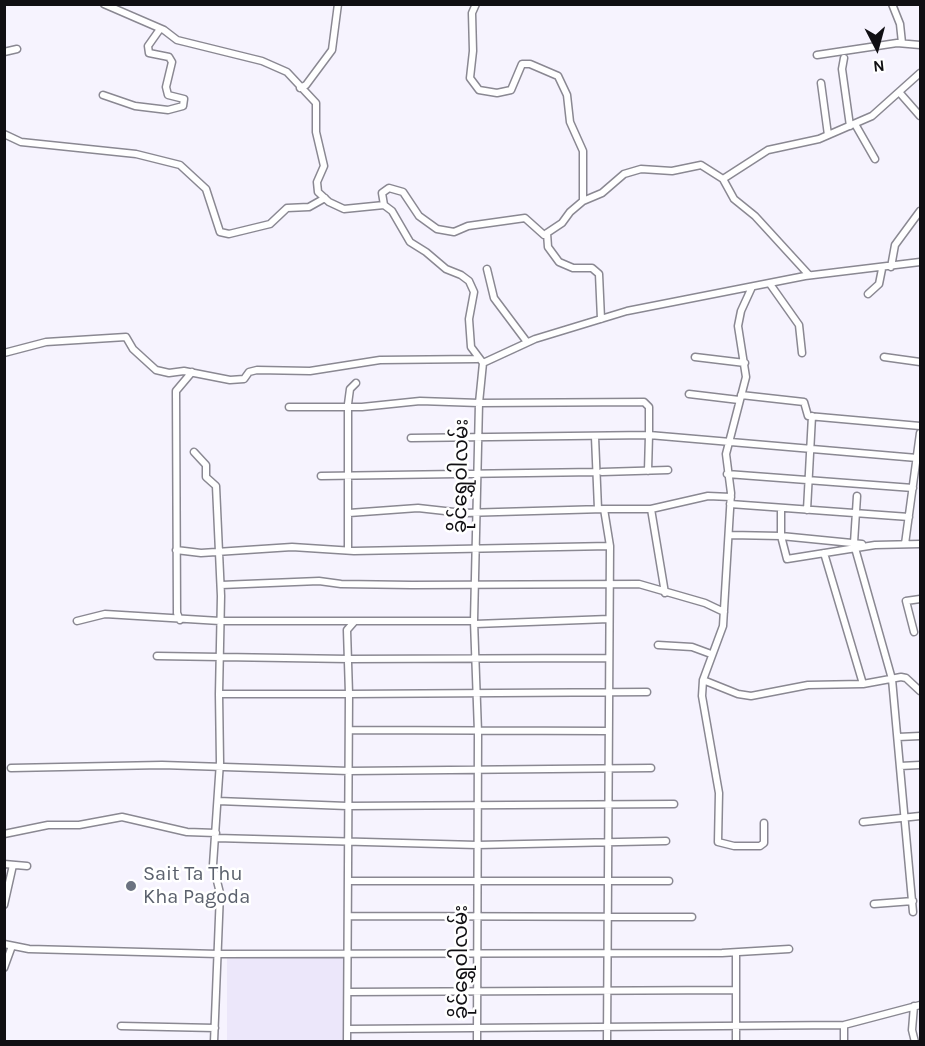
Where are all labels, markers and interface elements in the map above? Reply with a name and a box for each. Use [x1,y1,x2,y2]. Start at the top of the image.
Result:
north arrow [847,18,907,78]
text: N [872,56,886,76]
street label: ခိုင်ရွှေဝါလမ်း [448,419,474,533]
place label: Sait Ta Thu Kha Pagoda [143,862,250,909]
marker: Sait Ta Thu Kha Pagoda [124,879,138,893]
street label: ခိုင်ရွှေဝါလမ်း [449,905,473,1019]

